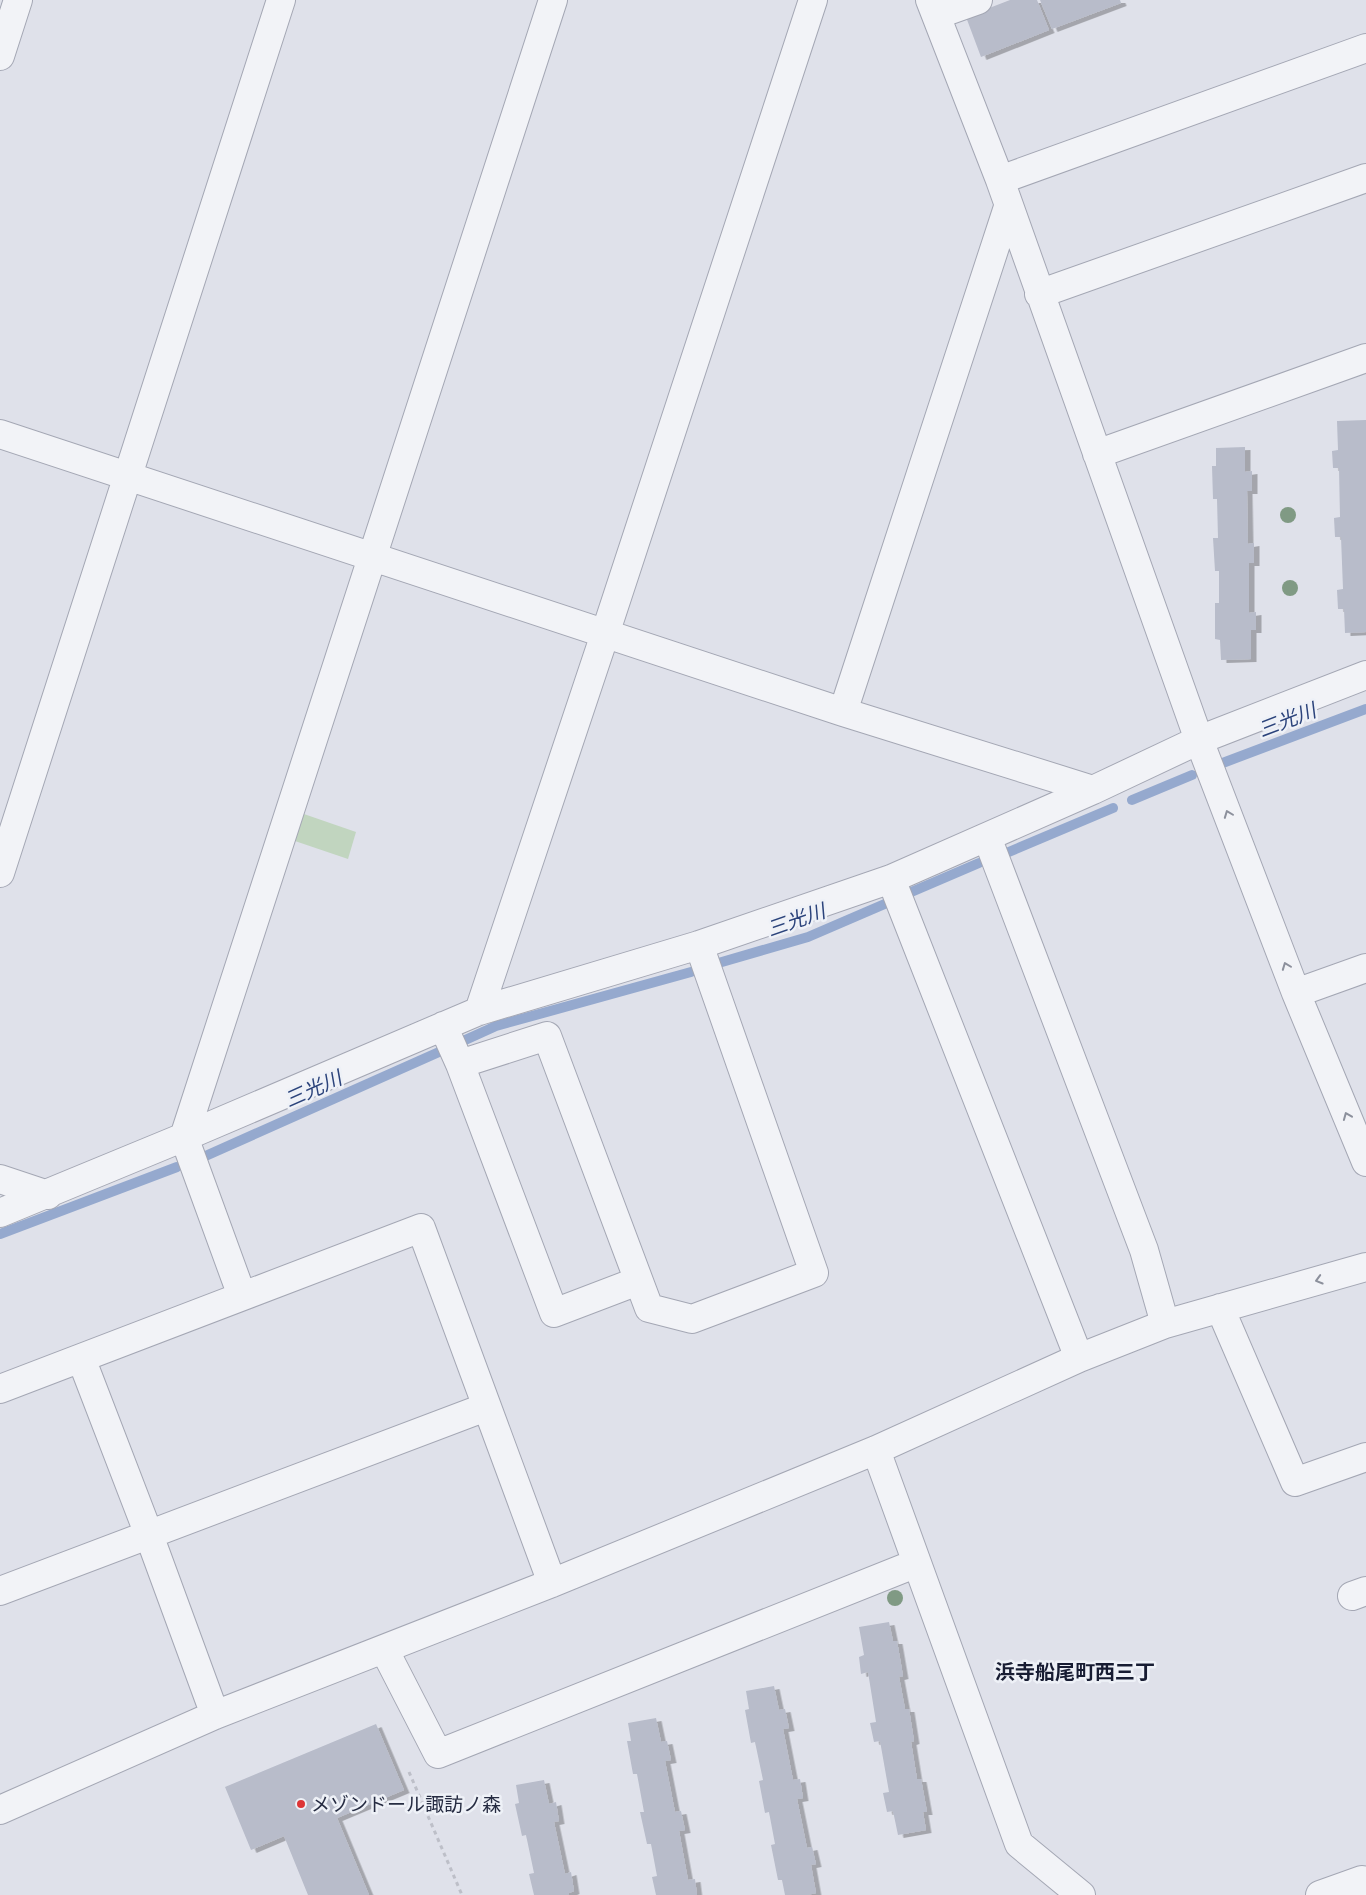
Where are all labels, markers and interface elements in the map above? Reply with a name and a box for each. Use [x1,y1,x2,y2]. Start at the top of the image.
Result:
water label: 三光川 [1255,698,1321,742]
one-way arrow [1224,811,1234,819]
water label: 三光川 [764,899,830,941]
one-way arrow [1282,962,1292,971]
water label: 三光川 [281,1066,347,1112]
one-way arrow [1343,1113,1353,1121]
one-way arrow [1315,1275,1324,1285]
district label: 浜寺船尾町西三丁 [995,1661,1155,1684]
place label: メゾンドール諏訪ノ森 [311,1794,501,1816]
marker: メゾンドール諏訪ノ森 [295,1798,307,1810]

